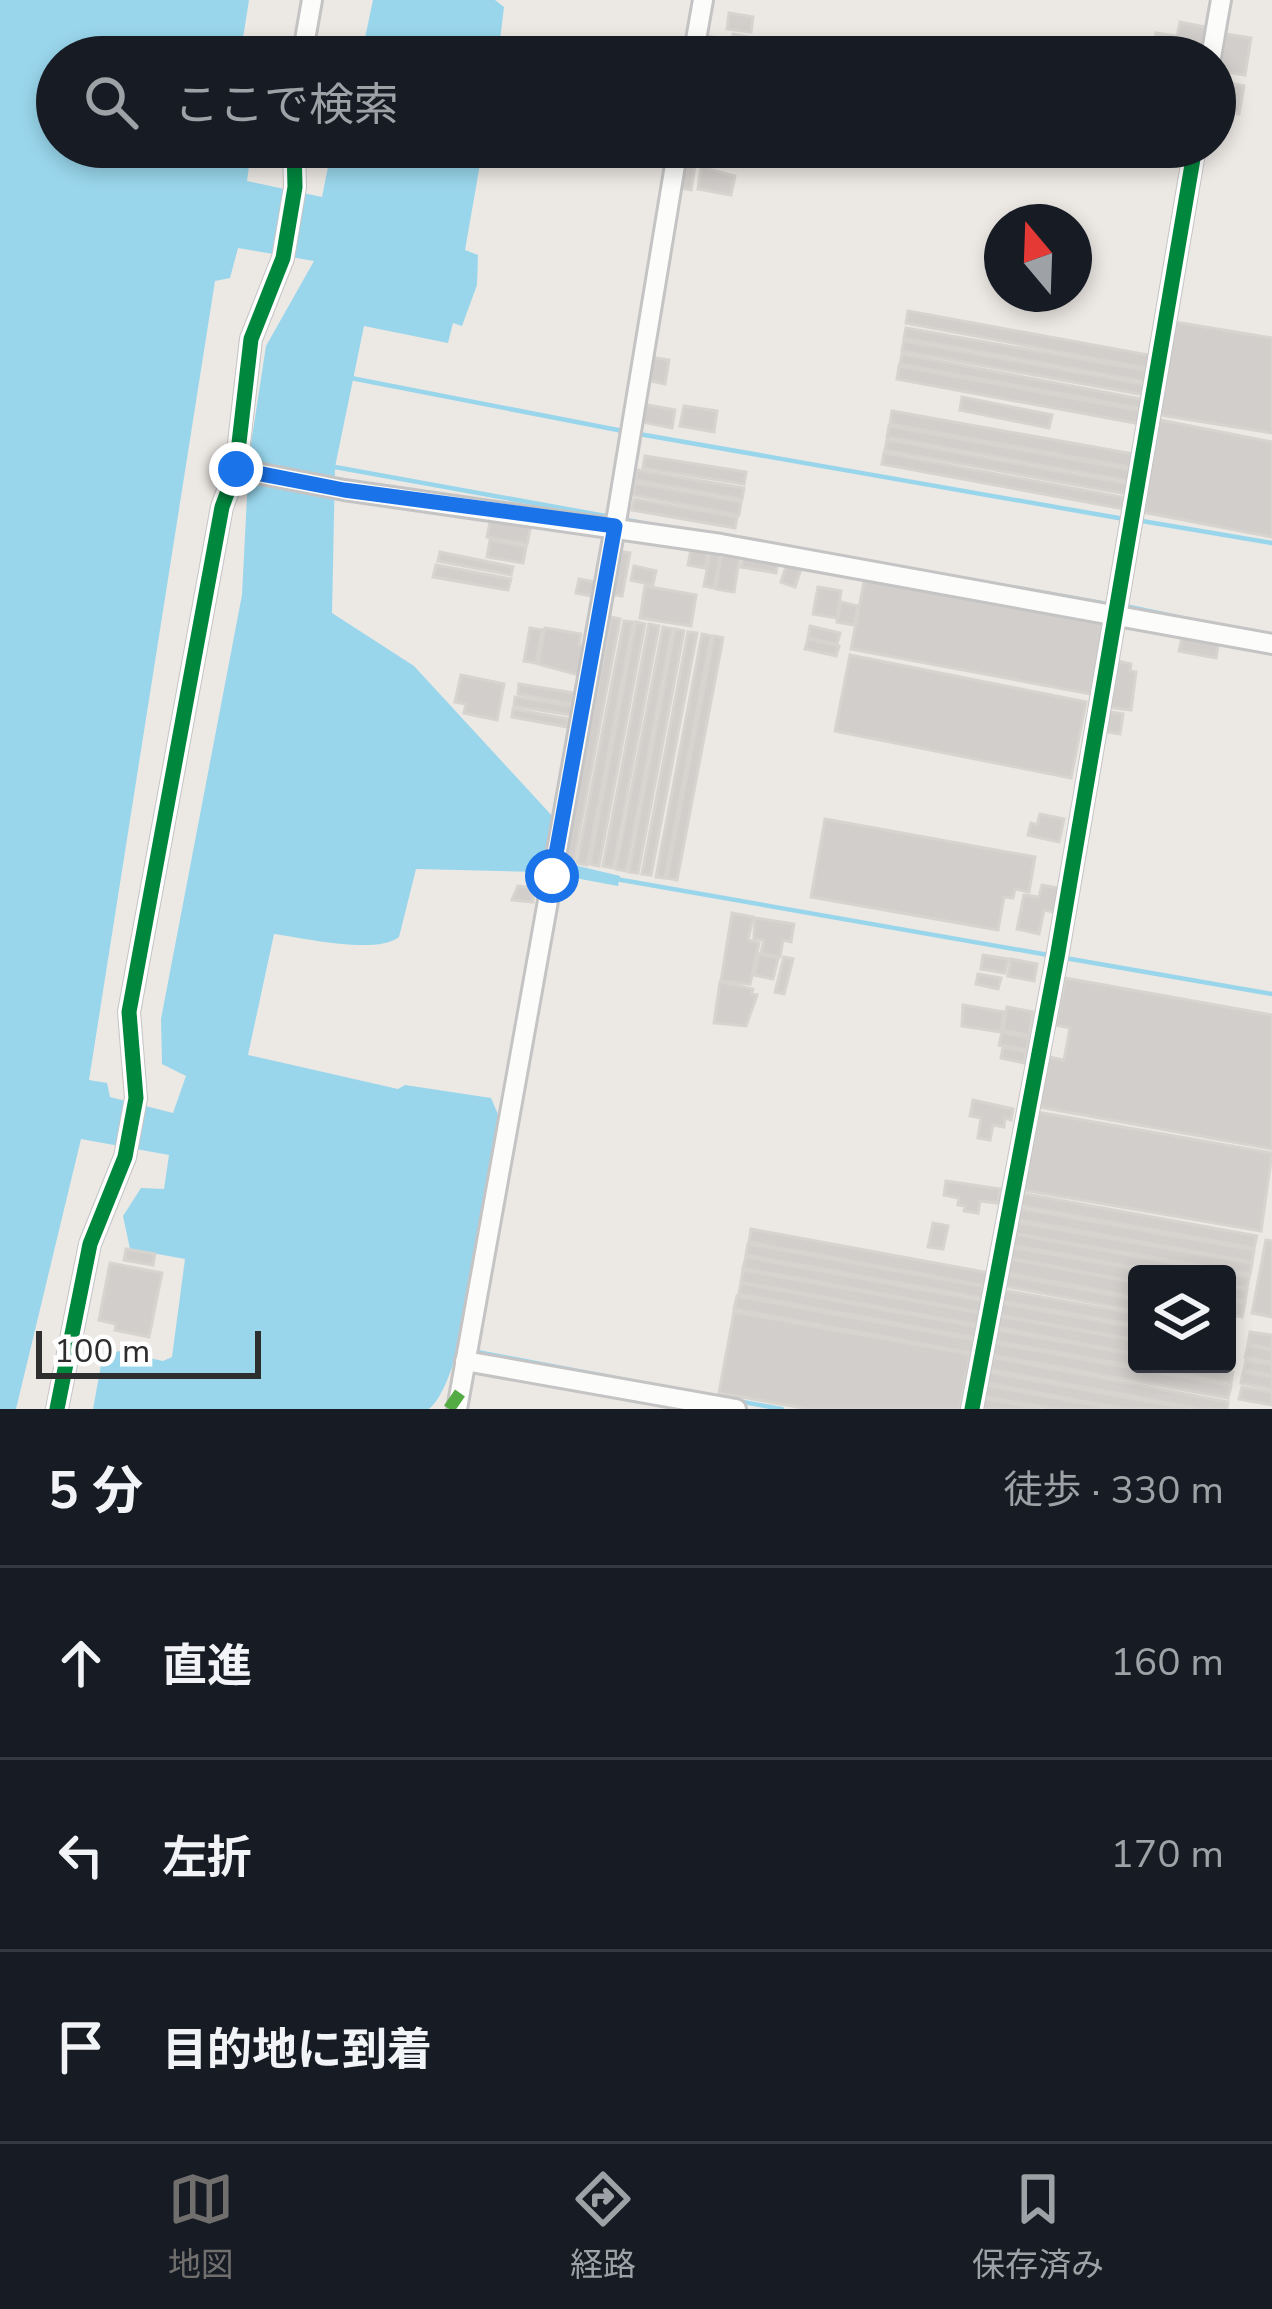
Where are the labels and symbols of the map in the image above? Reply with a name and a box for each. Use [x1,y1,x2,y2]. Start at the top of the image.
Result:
north arrow [984,204,1092,312]
route end [209,442,263,496]
route start [525,849,579,903]
scale bar [36,1325,261,1378]

